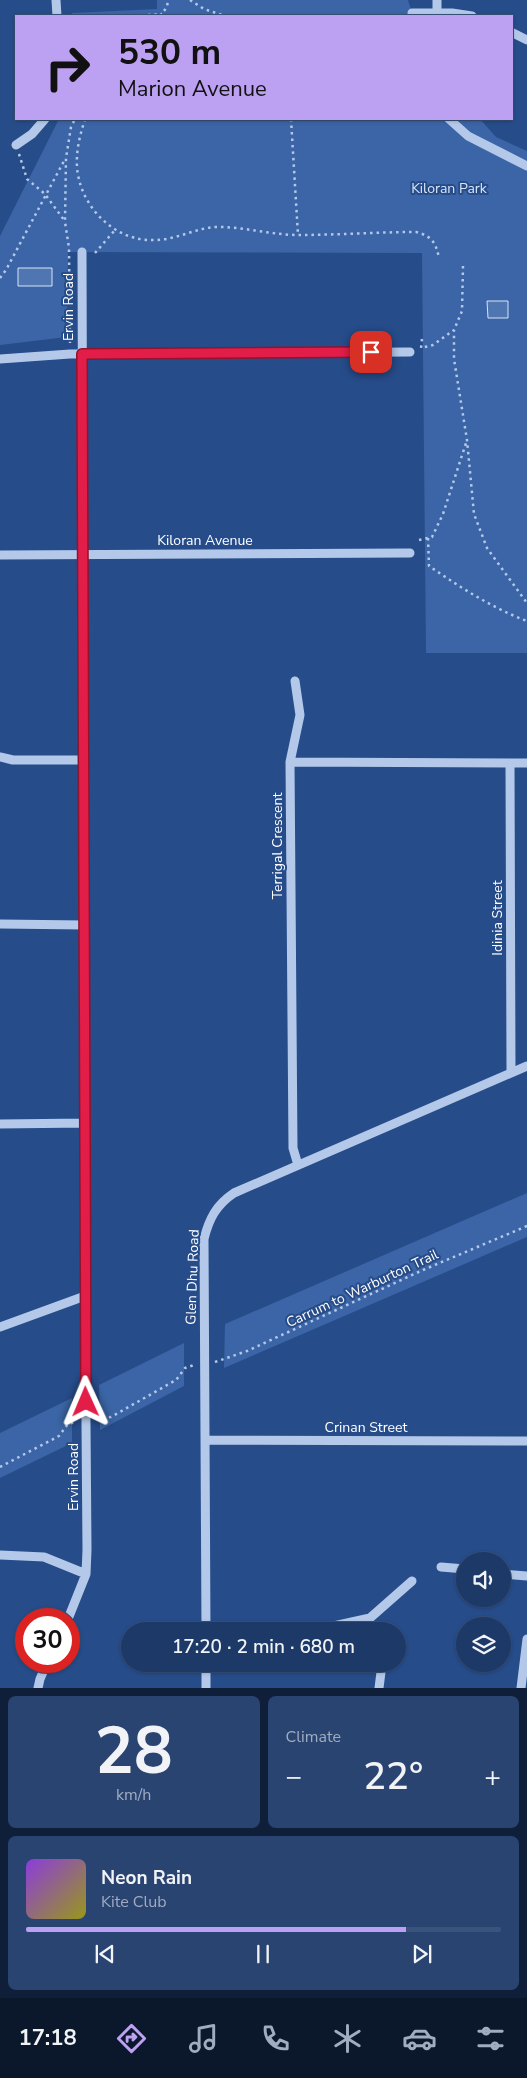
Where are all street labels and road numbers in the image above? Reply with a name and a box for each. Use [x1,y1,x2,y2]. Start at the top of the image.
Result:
street label: Ervin Road [59,273,78,341]
street label: Kiloran Avenue [157,531,253,550]
street label: Terrigal Crescent [268,793,287,899]
street label: Idinia Street [488,880,507,956]
street label: Glen Dhu Road [181,1229,204,1325]
street label: Carrum to Warburton Trail [283,1244,442,1332]
street label: Crinan Street [325,1418,407,1437]
street label: Ervin Road [64,1443,83,1511]

